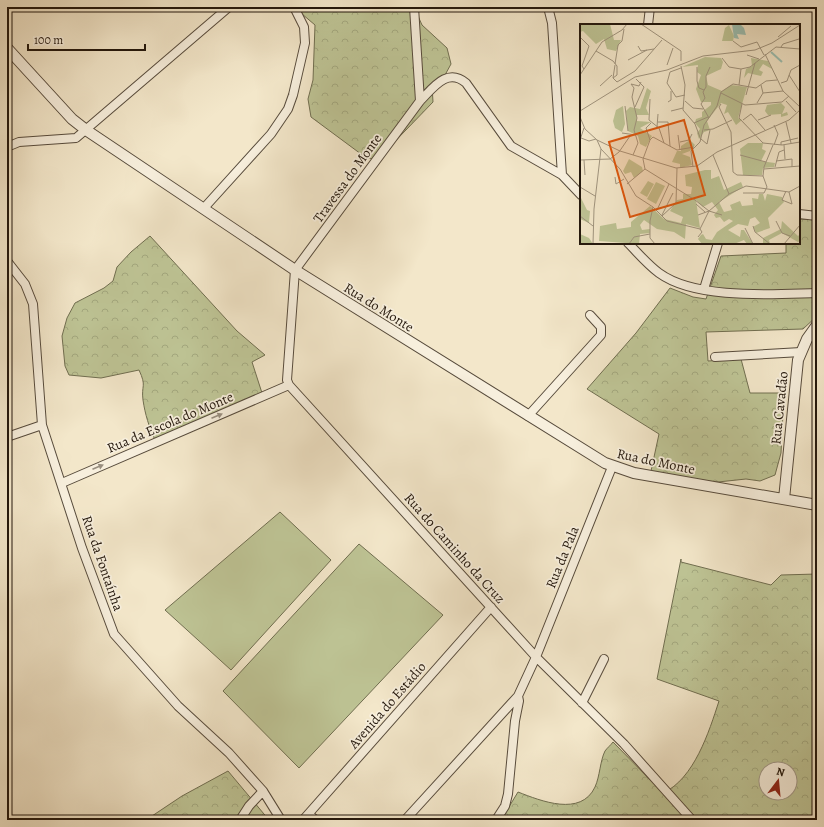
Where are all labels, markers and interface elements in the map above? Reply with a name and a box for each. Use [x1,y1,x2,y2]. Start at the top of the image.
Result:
inset map [580,24,800,244]
scale bar [28,26,145,52]
text: 100 m [34,32,63,48]
street label: Travessa do Monte [309,130,386,227]
street label: Rua do Monte [340,278,417,337]
street label: Rua Cavadão [766,370,793,446]
street label: Rua da Escola do Monte [104,387,236,458]
one-way arrow [211,413,223,419]
street label: Rua do Monte [615,444,697,479]
one-way arrow [92,464,104,470]
street label: Rua do Caminho da Cruz [400,489,509,608]
street label: Rua da Fontaínha [77,513,128,614]
street label: Rua da Pala [541,523,584,591]
street label: Avenida do Estádio [344,658,430,754]
north arrow [758,761,798,801]
text: N [775,764,787,780]

